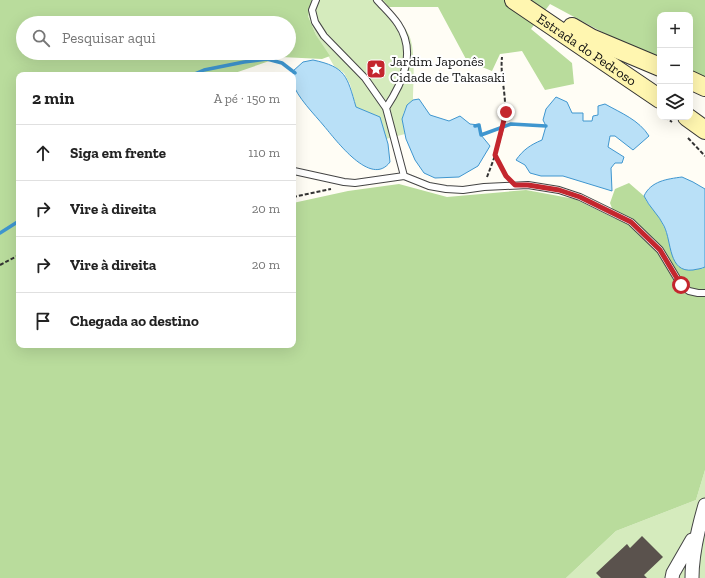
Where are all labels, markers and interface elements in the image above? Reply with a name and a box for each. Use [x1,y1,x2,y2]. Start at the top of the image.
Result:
street label: Estrada do Pedroso [534,10,640,89]
map controls [657,12,693,120]
button: + [657,12,693,48]
search box [16,16,296,60]
icon: search [30,27,52,49]
text: Pesquisar aqui [62,29,156,47]
button: − [657,48,693,84]
place label: Jardim Japonês Cidade de Takasaki [390,53,505,86]
place icon: Jardim Japonês Cidade de Takasaki [365,58,387,80]
button: layers [657,84,693,120]
text: 2 min [32,88,74,108]
text: A pé · 150 m [214,91,280,106]
route end [497,103,515,121]
icon: ahead [32,142,54,164]
text: Siga em frente [70,144,166,162]
text: 110 m [248,145,280,160]
icon: right [32,198,54,220]
text: Vire à direita [70,200,156,218]
text: 20 m [252,201,280,216]
icon: right [32,254,54,276]
text: Vire à direita [70,256,156,274]
text: 20 m [252,257,280,272]
route start [672,276,690,294]
icon: arrive [32,310,54,332]
text: Chegada ao destino [70,312,199,330]

